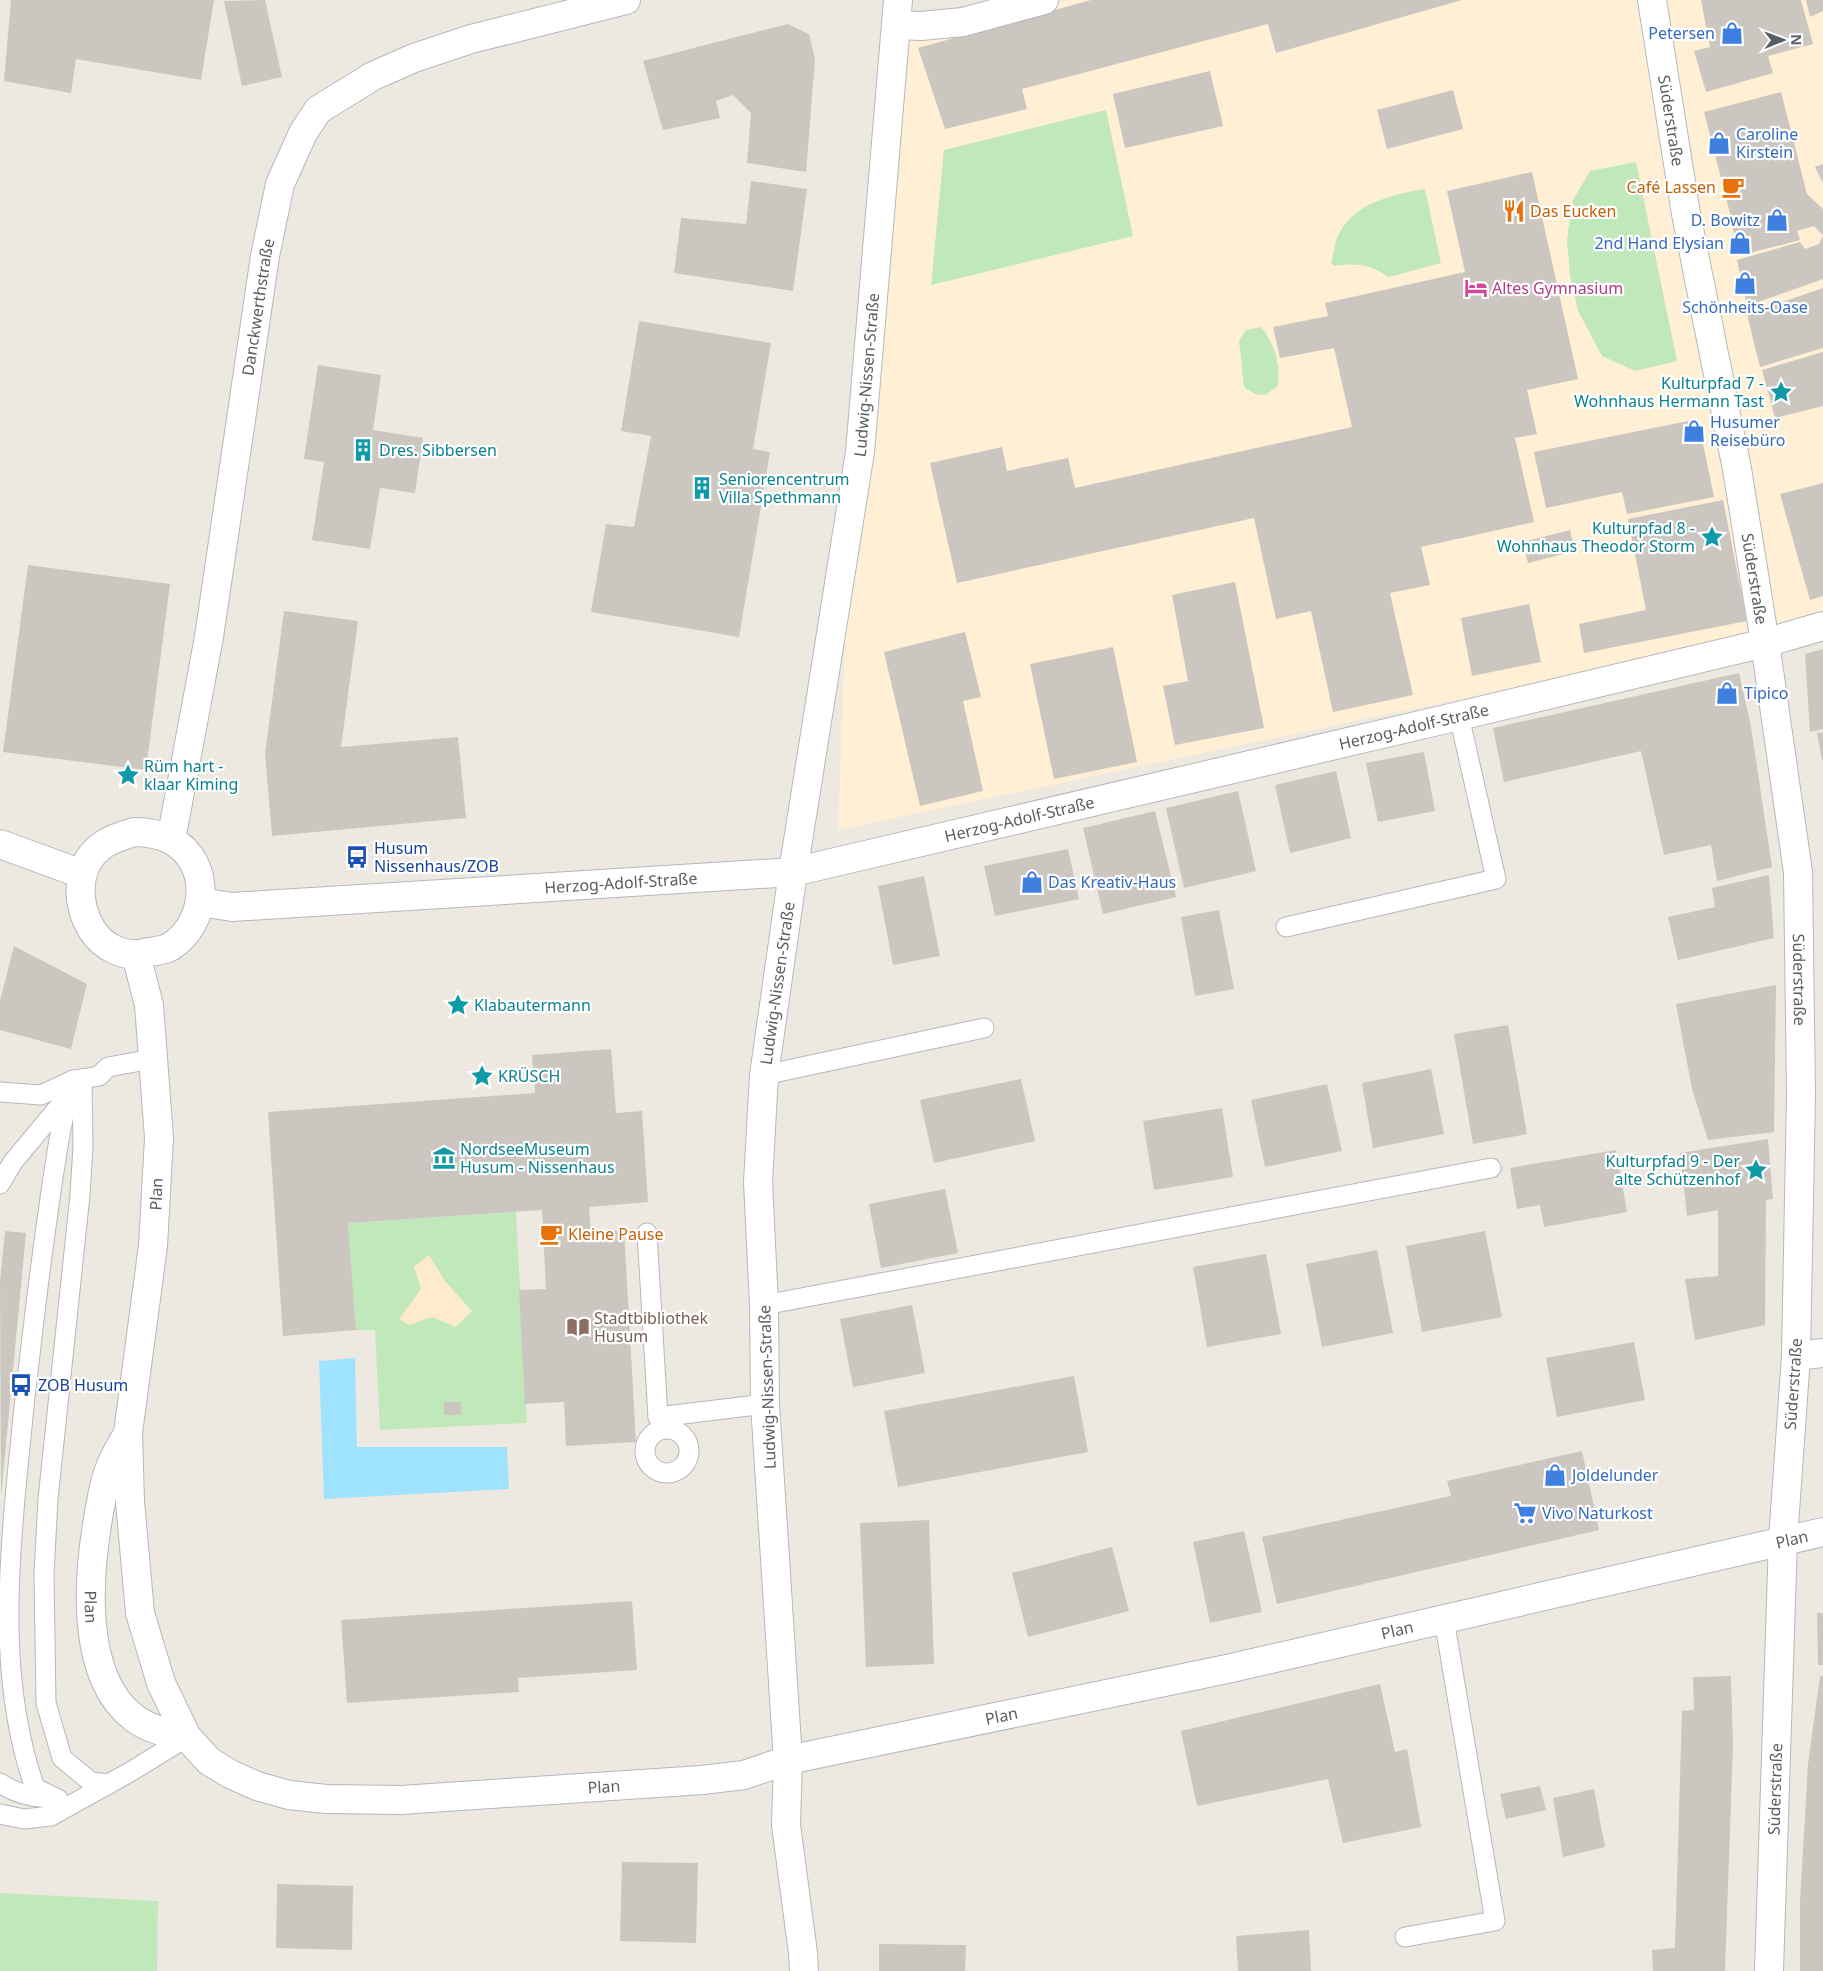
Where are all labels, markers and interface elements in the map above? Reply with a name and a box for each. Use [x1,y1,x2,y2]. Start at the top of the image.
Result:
north arrow [1758,15,1808,65]
shop icon: Petersen [1719,20,1745,46]
place label: Petersen [1648,22,1715,44]
text: N [1787,34,1806,46]
street label: Süderstraße [1653,73,1689,168]
place label: Caroline Kirstein [1736,123,1798,163]
shop icon: Caroline Kirstein [1706,130,1732,156]
cafe icon: Café Lassen [1720,174,1746,200]
place label: Café Lassen [1627,176,1716,198]
restaurant icon: Das Eucken [1501,198,1527,224]
place label: Das Eucken [1530,200,1616,222]
shop icon: D. Bowitz [1764,207,1790,233]
place label: D. Bowitz [1691,209,1760,231]
shop icon: 2nd Hand Elysian [1727,230,1753,256]
place label: 2nd Hand Elysian [1594,232,1724,254]
street label: Danckwerthstraße [237,236,279,377]
shop icon: Schönheits-Oase [1732,270,1758,296]
hotel icon: Altes Gymnasium [1463,275,1489,301]
place label: Altes Gymnasium [1492,277,1623,299]
street label: Ludwig-Nissen-Straße [848,292,884,459]
place label: Schönheits-Oase [1682,296,1808,318]
place label: Kulturpfad 7 - Wohnhaus Hermann Tast [1574,372,1764,412]
place icon: Kulturpfad 7 - Wohnhaus Hermann Tast [1768,379,1794,405]
place label: Husumer Reisebüro [1710,411,1786,451]
shop icon: Husumer Reisebüro [1681,418,1707,444]
building icon: Dres. Sibbersen [350,437,376,463]
place label: Dres. Sibbersen [379,439,497,461]
place label: Seniorencentrum Villa Spethmann [719,468,850,508]
building icon: Seniorencentrum Villa Spethmann [689,475,715,501]
place label: Kulturpfad 8 - Wohnhaus Theodor Storm [1497,517,1695,557]
place icon: Kulturpfad 8 - Wohnhaus Theodor Storm [1699,524,1725,550]
street label: Süderstraße [1737,532,1773,626]
shop icon: Tipico [1714,680,1740,706]
place label: Tipico [1744,682,1788,704]
street label: Herzog-Adolf-Straße [1337,698,1491,755]
place label: Rüm hart - klaar Kiming [144,755,238,795]
place icon: Rüm hart - klaar Kiming [115,762,141,788]
street label: Herzog-Adolf-Straße [942,791,1097,847]
place label: Husum Nissenhaus/ZOB [374,837,499,877]
bus stop icon: Husum Nissenhaus/ZOB [344,844,370,870]
street label: Herzog-Adolf-Straße [544,867,698,898]
shop icon: Das Kreativ-Haus [1019,869,1045,895]
place label: Das Kreativ-Haus [1048,871,1176,893]
street label: Ludwig-Nissen-Straße [755,900,800,1066]
street label: Süderstraße [1788,933,1811,1026]
place icon: Klabautermann [445,992,471,1018]
place label: Klabautermann [474,994,591,1016]
place icon: KRÜSCH [469,1063,495,1089]
place label: KRÜSCH [498,1065,560,1087]
place label: NordseeMuseum Husum - Nissenhaus [460,1138,615,1178]
museum icon: NordseeMuseum Husum - Nissenhaus [431,1145,457,1171]
place label: Kulturpfad 9 - Der alte Schützenhof [1606,1150,1741,1190]
place icon: Kulturpfad 9 - Der alte Schützenhof [1743,1157,1769,1183]
street label: Plan [144,1177,168,1211]
cafe icon: Kleine Pause [538,1221,564,1247]
place label: Kleine Pause [568,1223,664,1245]
street label: Ludwig-Nissen-Straße [753,1304,781,1470]
place label: Stadtbibliothek Husum [594,1307,709,1347]
library icon: Stadtbibliothek Husum [565,1314,591,1340]
street label: Süderstraße [1779,1337,1807,1431]
bus stop icon: ZOB Husum [8,1372,34,1398]
place label: ZOB Husum [38,1374,128,1396]
shop icon: Joldelunder [1542,1462,1568,1488]
place label: Joldelunder [1570,1464,1659,1486]
supermarket icon: Vivo Naturkost [1512,1500,1538,1526]
place label: Vivo Naturkost [1542,1502,1653,1524]
street label: Plan [1773,1525,1810,1554]
street label: Plan [80,1590,103,1624]
street label: Plan [1379,1616,1416,1644]
street label: Plan [983,1702,1020,1730]
street label: Süderstraße [1762,1743,1787,1835]
street label: Plan [587,1774,621,1799]

